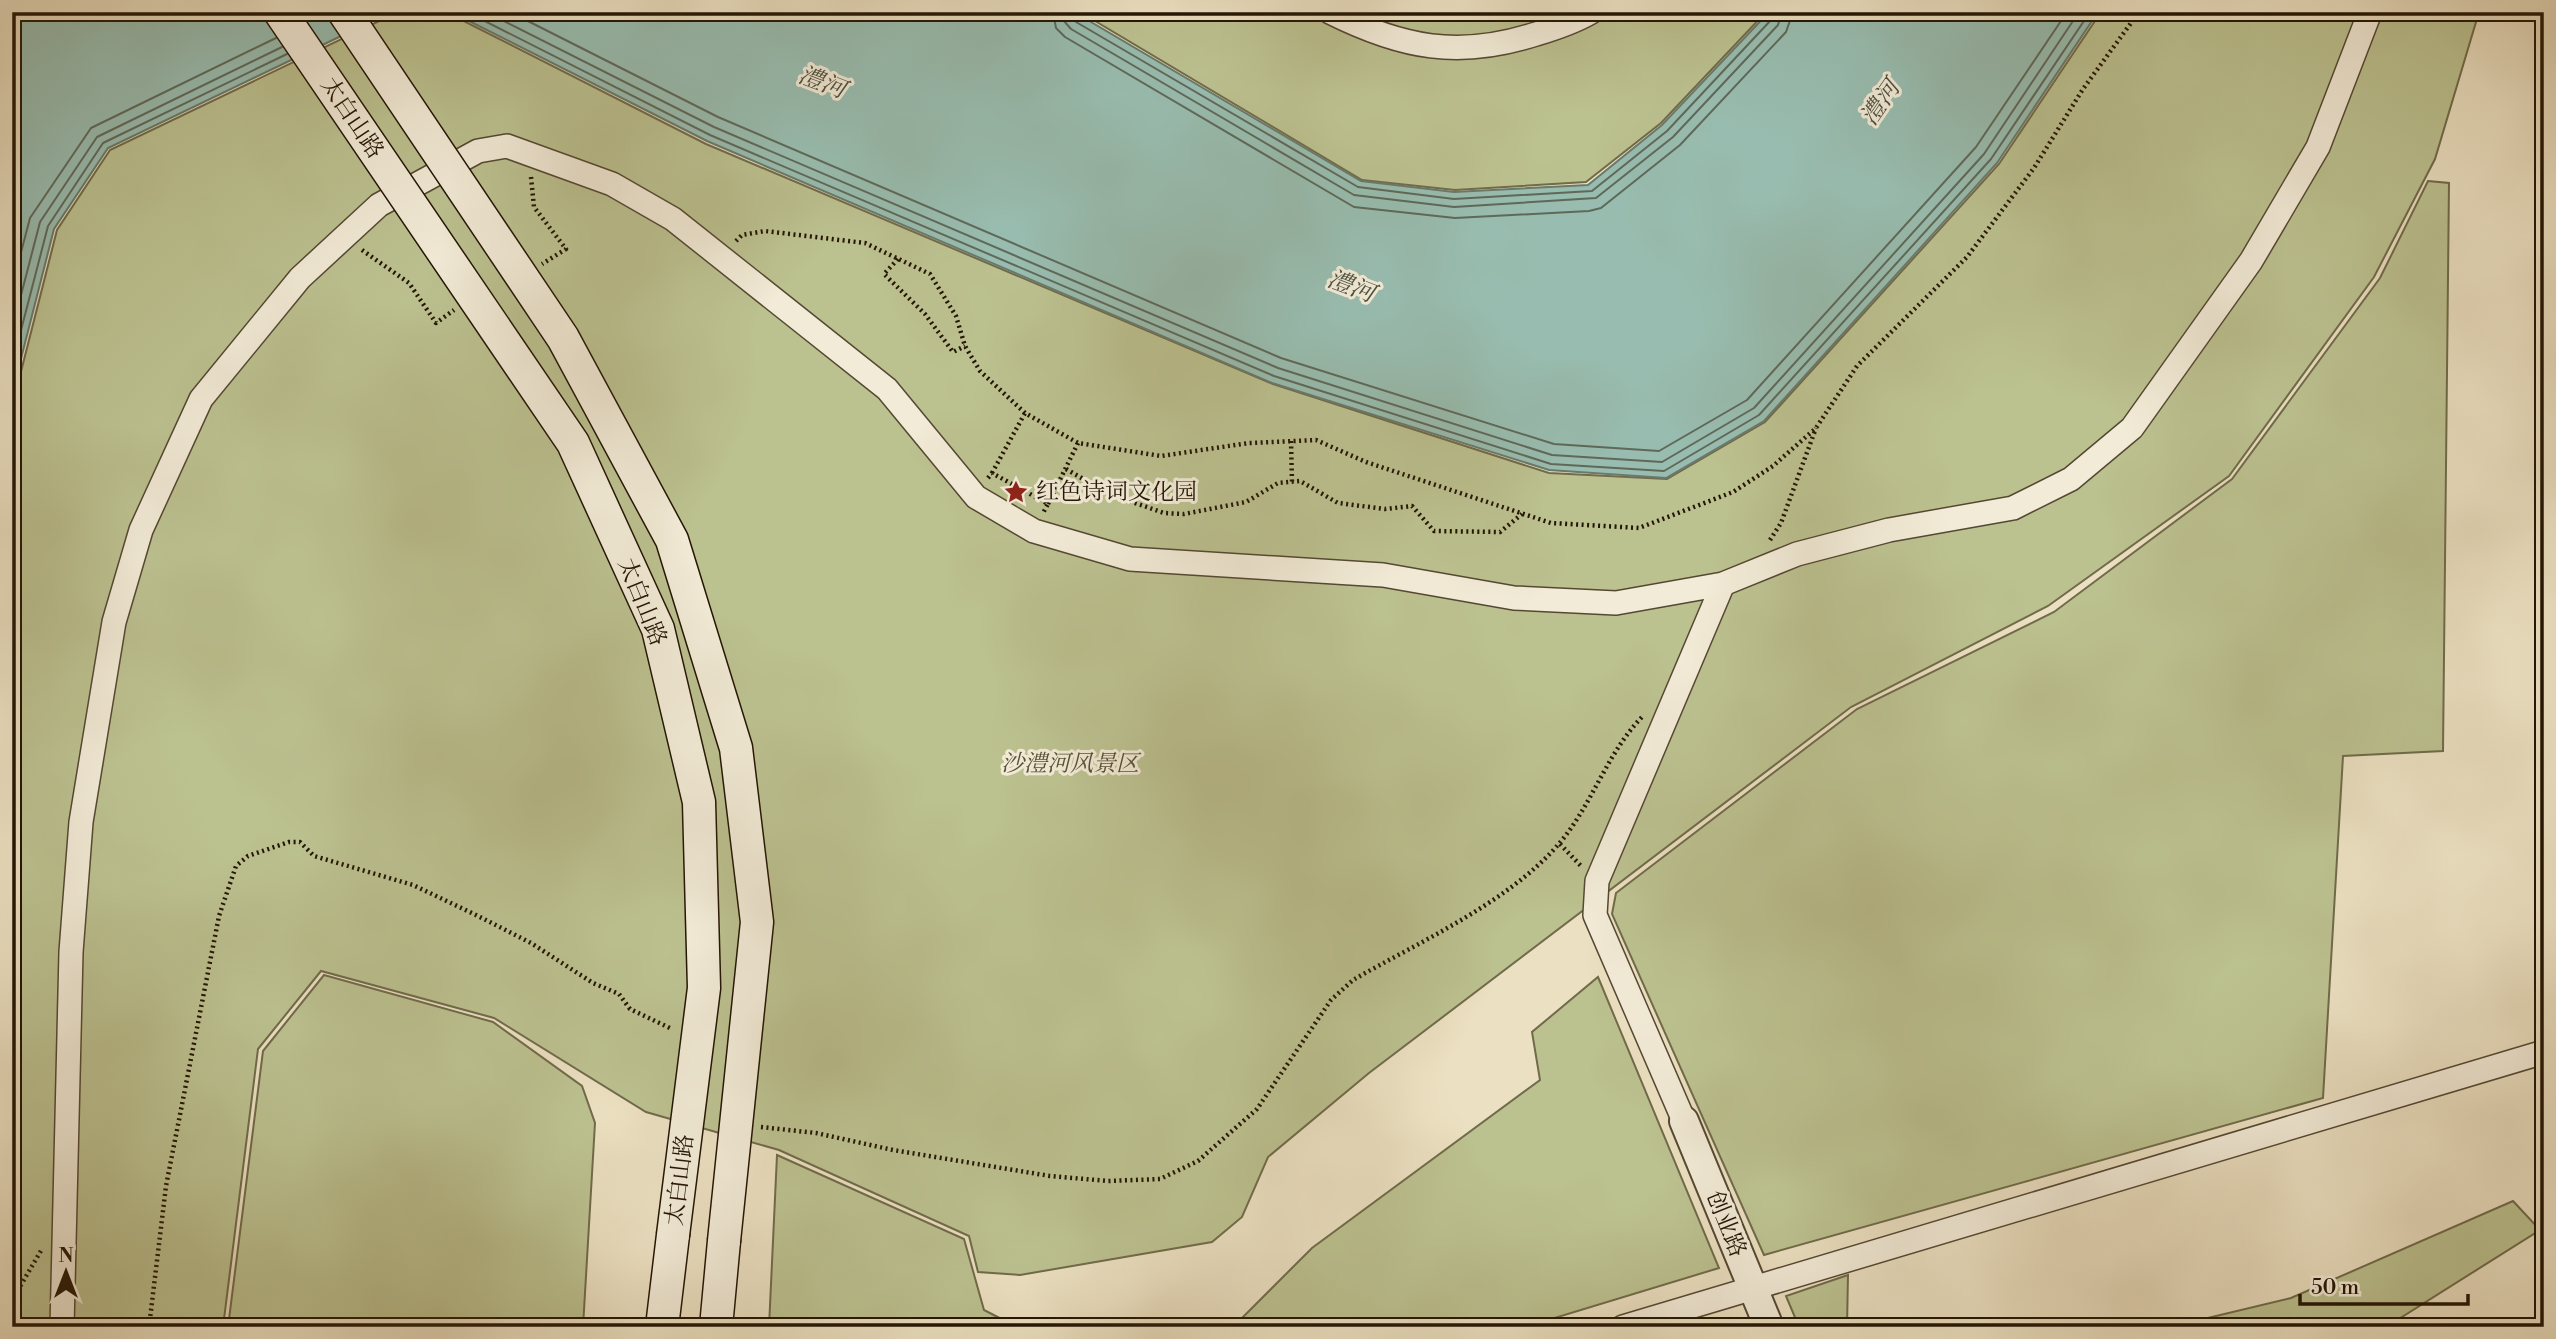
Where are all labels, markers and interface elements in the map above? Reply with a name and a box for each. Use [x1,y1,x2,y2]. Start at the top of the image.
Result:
water label: 澧河 [794,60,854,107]
water label: 澧河 [1855,71,1909,131]
street label: 太白山路 [315,72,389,164]
water label: 澧河 [1323,264,1383,311]
place icon: 红色诗词文化园 [1002,478,1030,506]
place label: 红色诗词文化园 [1036,478,1197,506]
street label: 太白山路 [612,554,672,650]
park label: 沙澧河风景区 [1001,750,1142,778]
street label: 太白山路 [660,1133,700,1227]
street label: 创业路 [1700,1187,1752,1261]
north arrow [32,1238,102,1308]
text: N [58,1244,74,1268]
scale bar [2300,1262,2468,1306]
text: 50 m [2311,1275,2359,1301]

